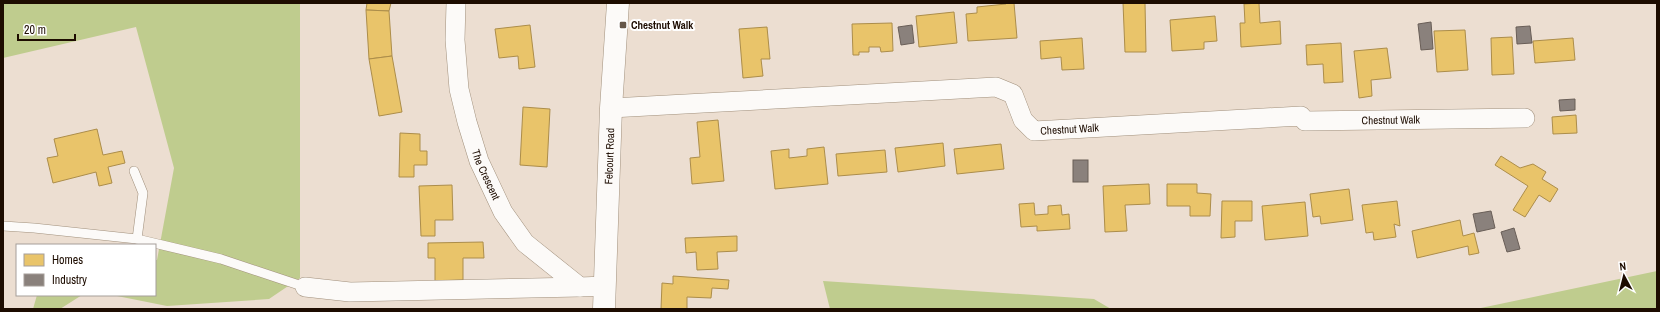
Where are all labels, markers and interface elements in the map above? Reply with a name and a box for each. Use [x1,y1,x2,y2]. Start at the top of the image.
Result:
scale bar [18,16,75,42]
place label: Chestnut Walk [631,18,694,32]
marker: Chestnut Walk [618,20,628,30]
text: 20 m [24,22,46,38]
street label: Chestnut Walk [1361,112,1421,127]
street label: Chestnut Walk [1040,120,1100,138]
street label: Felcourt Road [601,128,617,184]
street label: The Crescent [469,147,504,203]
legend [16,244,156,296]
text: Homes [52,252,83,268]
north arrow [1604,256,1644,296]
text: N [1619,259,1627,273]
text: Industry [52,272,87,288]

